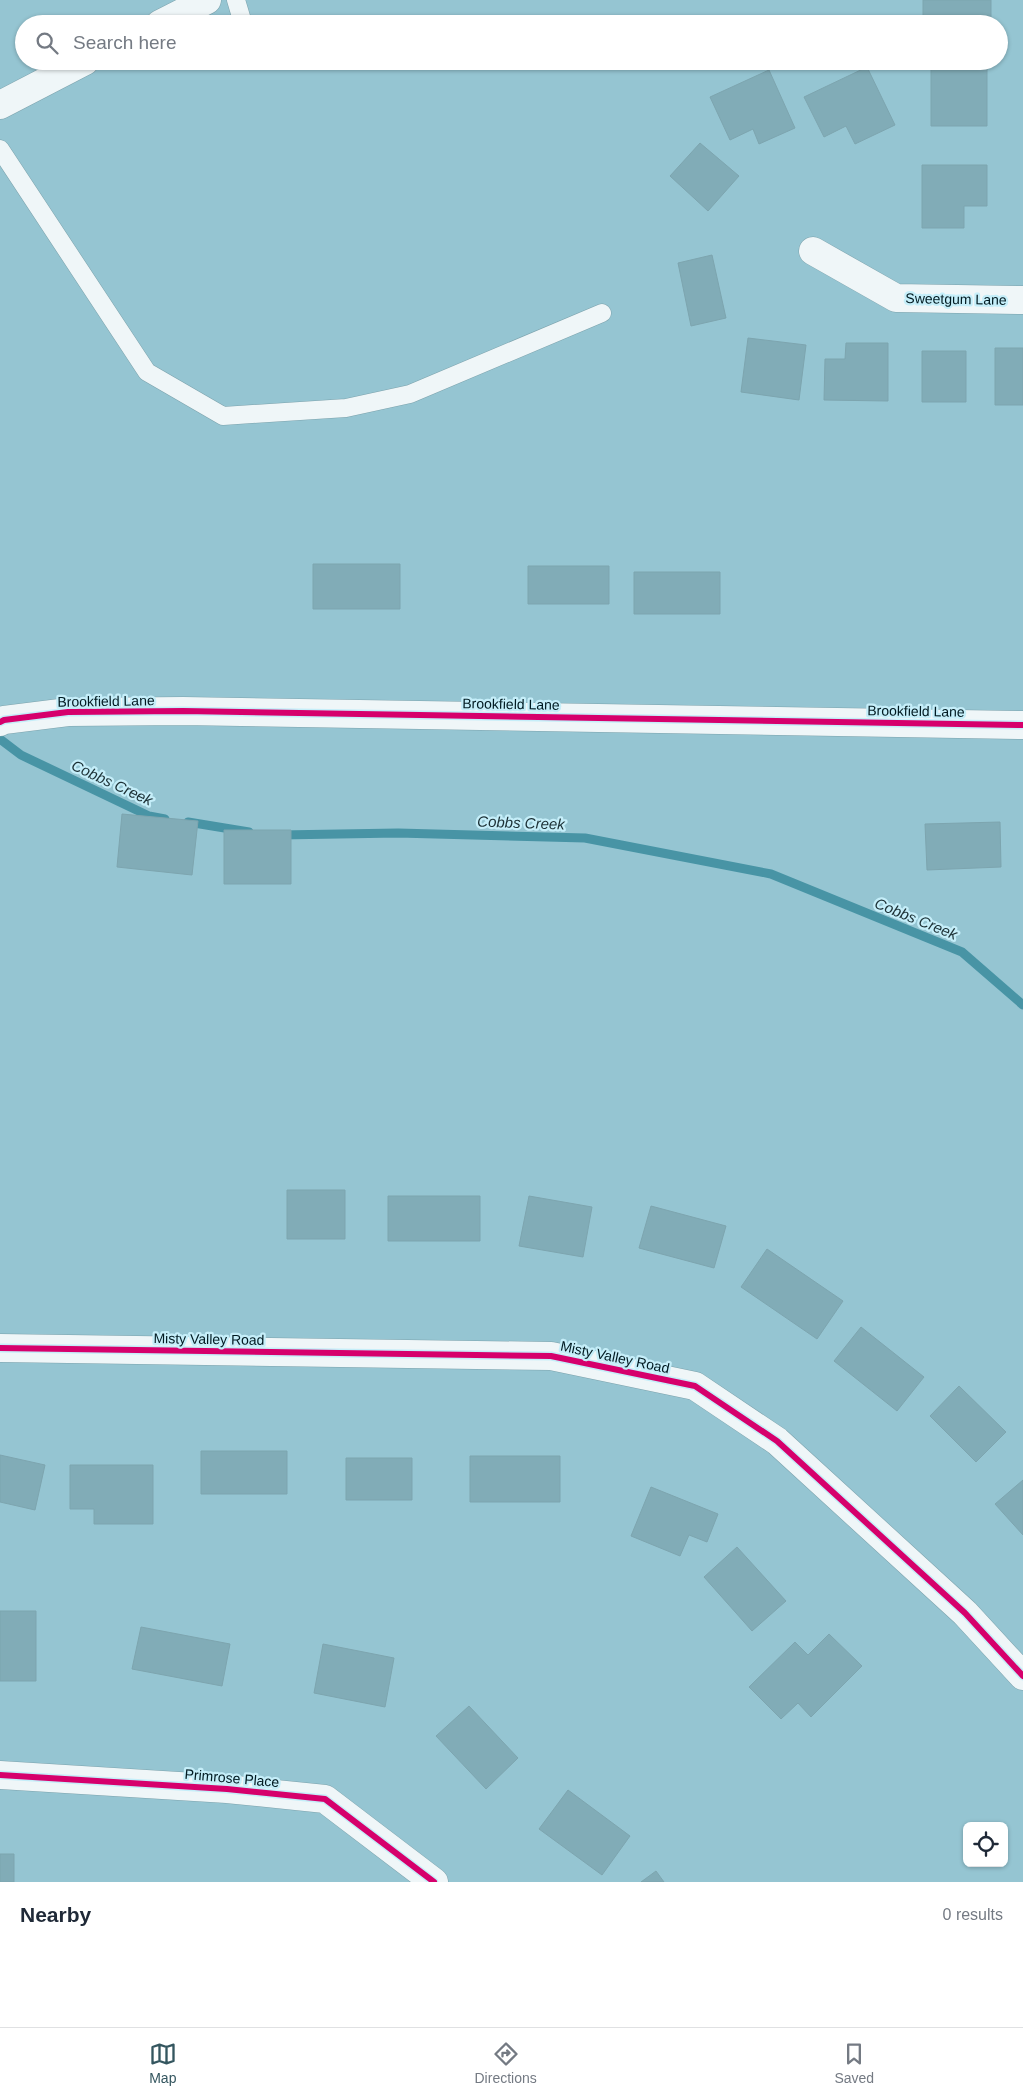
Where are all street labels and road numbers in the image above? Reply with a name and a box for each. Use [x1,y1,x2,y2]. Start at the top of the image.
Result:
street label: Sweetgum Lane [905,290,1007,308]
street label: Brookfield Lane [57,692,155,710]
street label: Brookfield Lane [462,695,560,713]
street label: Brookfield Lane [867,702,965,720]
street label: Misty Valley Road [153,1330,265,1348]
street label: Misty Valley Road [559,1338,671,1376]
street label: Primrose Place [184,1766,280,1790]

